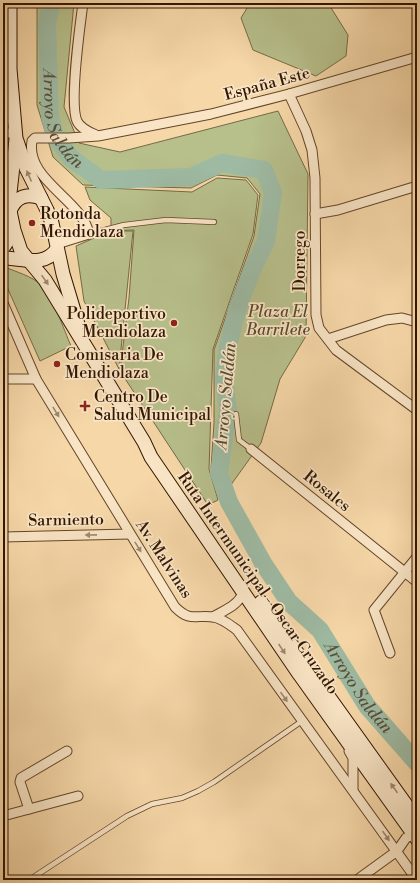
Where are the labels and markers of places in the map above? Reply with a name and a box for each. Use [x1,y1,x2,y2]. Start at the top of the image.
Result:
place label: Rotonda Mendiolaza [40,204,125,242]
marker: Rotonda Mendiolaza [27,218,37,228]
place label: Polideportivo Mendiolaza [67,304,167,342]
marker: Polideportivo Mendiolaza [169,318,179,328]
place label: Comisaria De Mendiolaza [65,345,164,383]
marker: Comisaria De Mendiolaza [52,359,62,369]
place label: Centro De Salud Municipal [94,387,211,425]
marker: Centro De Salud Municipal [79,400,91,412]

